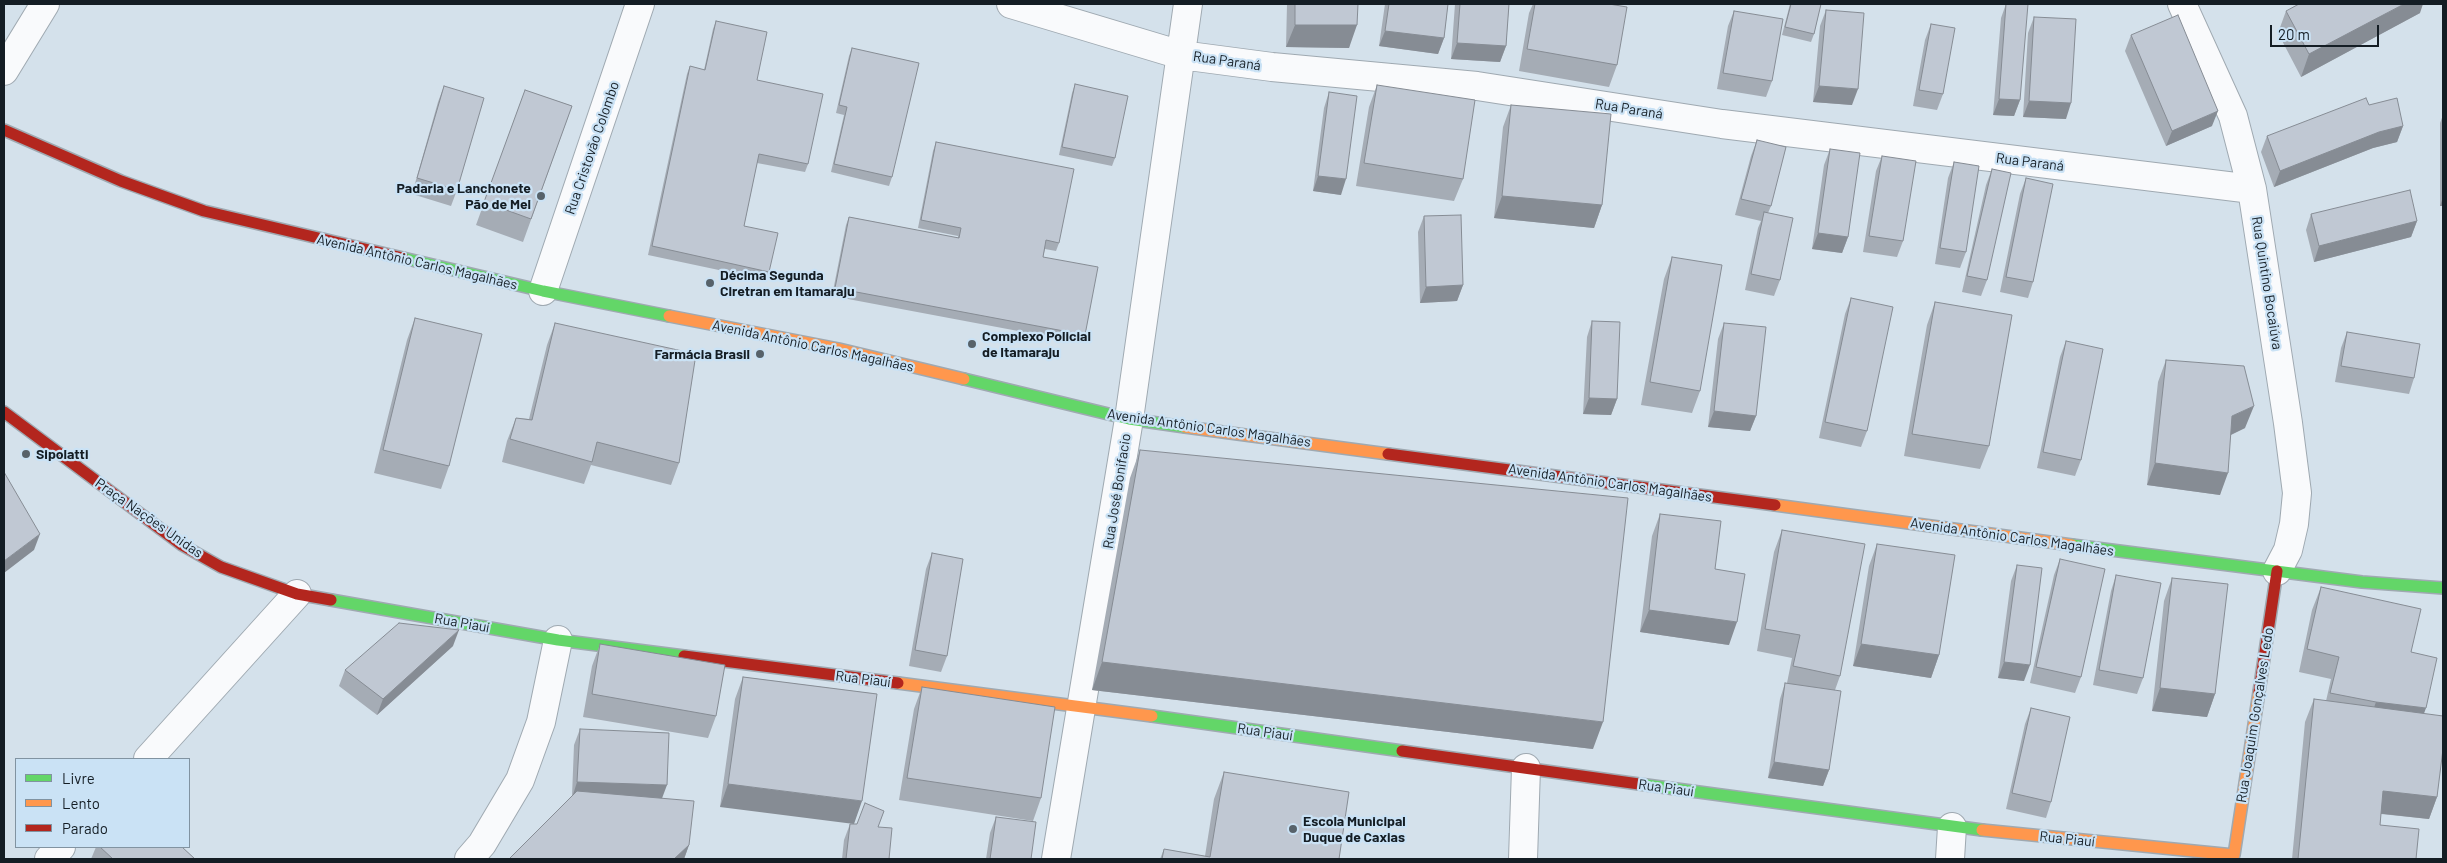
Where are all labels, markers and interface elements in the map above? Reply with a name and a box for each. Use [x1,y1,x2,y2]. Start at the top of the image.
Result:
scale bar [2272,15,2381,47]
text: 20 m [2278,25,2310,43]
street label: Rua Paraná [1192,48,1262,74]
street label: Rua Cristovão Colombo [561,79,623,217]
street label: Rua Paraná [1594,95,1664,123]
street label: Rua Paraná [1995,149,2065,175]
place label: Padaria e Lanchonete Pão de Mel [397,180,531,212]
marker: Padaria e Lanchonete Pão de Mel [535,190,547,202]
street label: Rua Quintino Bocaiúva [2248,215,2286,351]
street label: Avenida Antônio Carlos Magalhães [315,231,519,293]
place label: Décima Segunda Ciretran em Itamaraju [720,267,855,300]
marker: Décima Segunda Ciretran em Itamaraju [704,277,716,289]
street label: Avenida Antônio Carlos Magalhães [711,316,915,376]
place label: Complexo Policial de Itamaraju [982,328,1091,361]
marker: Complexo Policial de Itamaraju [966,338,978,350]
place label: Farmácia Brasil [654,346,750,362]
marker: Farmácia Brasil [754,348,766,360]
street label: Avenida Antônio Carlos Magalhães [1106,405,1312,451]
street label: Rua José Bonifacio [1100,432,1134,550]
place label: Sipolatti [36,446,88,462]
marker: Sipolatti [20,448,32,460]
street label: Avenida Antônio Carlos Magalhães [1507,460,1713,506]
street label: Praça Nações Unidas [92,474,206,562]
street label: Avenida Antônio Carlos Magalhães [1909,514,2115,560]
street label: Rua Piauí [433,610,491,636]
street label: Rua Joaquim Gonçalves Ledo [2233,626,2277,804]
street label: Rua Piauí [834,667,892,691]
street label: Rua Piauí [1236,720,1294,744]
legend [15,758,190,848]
text: Livre [62,769,95,787]
street label: Rua Piauí [1637,776,1695,800]
text: Lento [62,794,100,812]
place label: Escola Municipal Duque de Caxias [1303,813,1406,846]
text: Parado [62,819,108,837]
marker: Escola Municipal Duque de Caxias [1287,823,1299,835]
street label: Rua Piauí [2039,828,2095,850]

